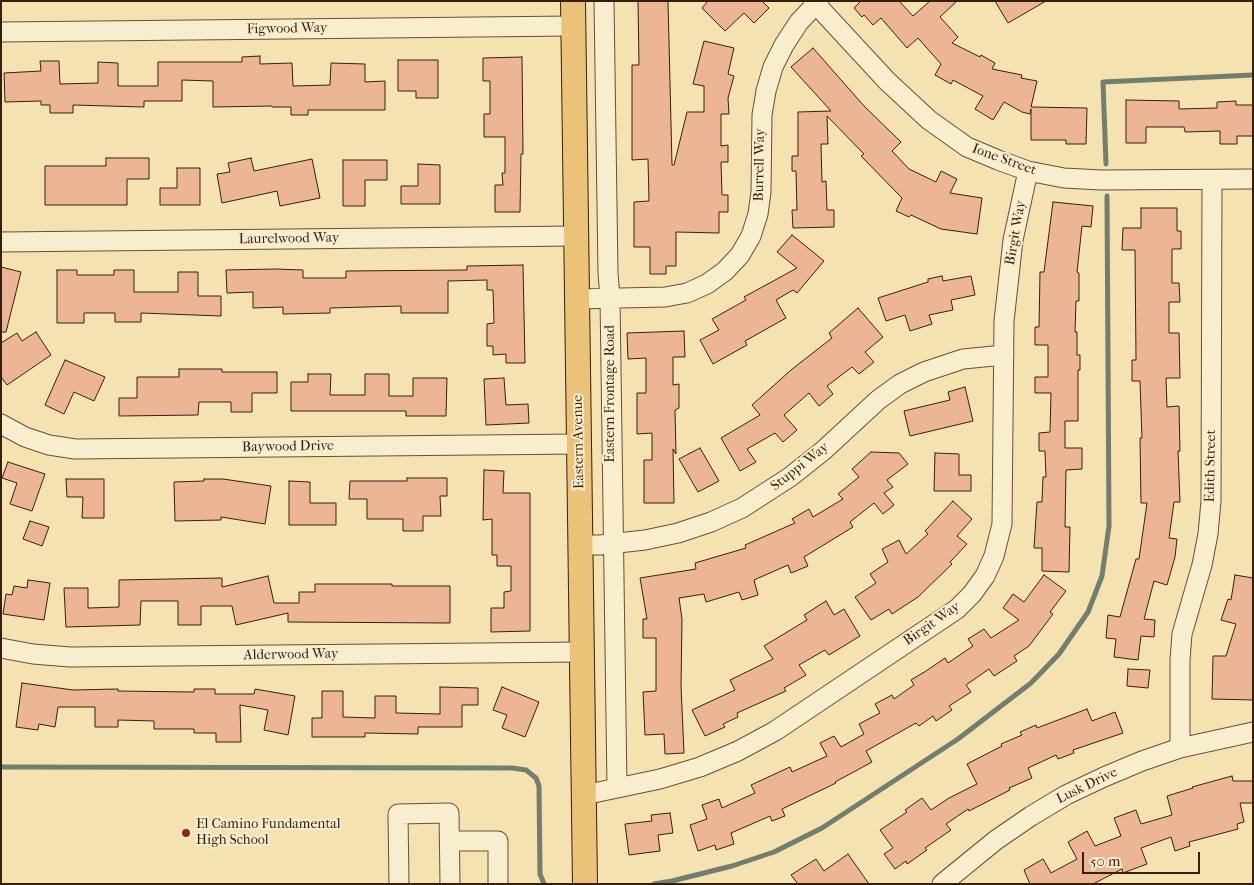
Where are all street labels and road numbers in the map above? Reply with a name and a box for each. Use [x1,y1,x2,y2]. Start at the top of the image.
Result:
street label: Figwood Way [246,20,328,38]
street label: Burrell Way [751,128,769,202]
street label: Ione Street [970,141,1038,179]
street label: Birgit Way [1002,199,1030,267]
street label: Laurelwood Way [238,230,340,248]
street label: Eastern Frontage Road [603,325,619,463]
street label: Eastern Avenue [570,395,588,489]
street label: Edith Street [1202,429,1220,503]
street label: Baywood Drive [242,438,334,456]
street label: Stuppi Way [768,439,832,495]
street label: Birgit Way [900,598,964,650]
street label: Alderwood Way [243,646,339,664]
street label: Lusk Drive [1054,764,1120,808]

